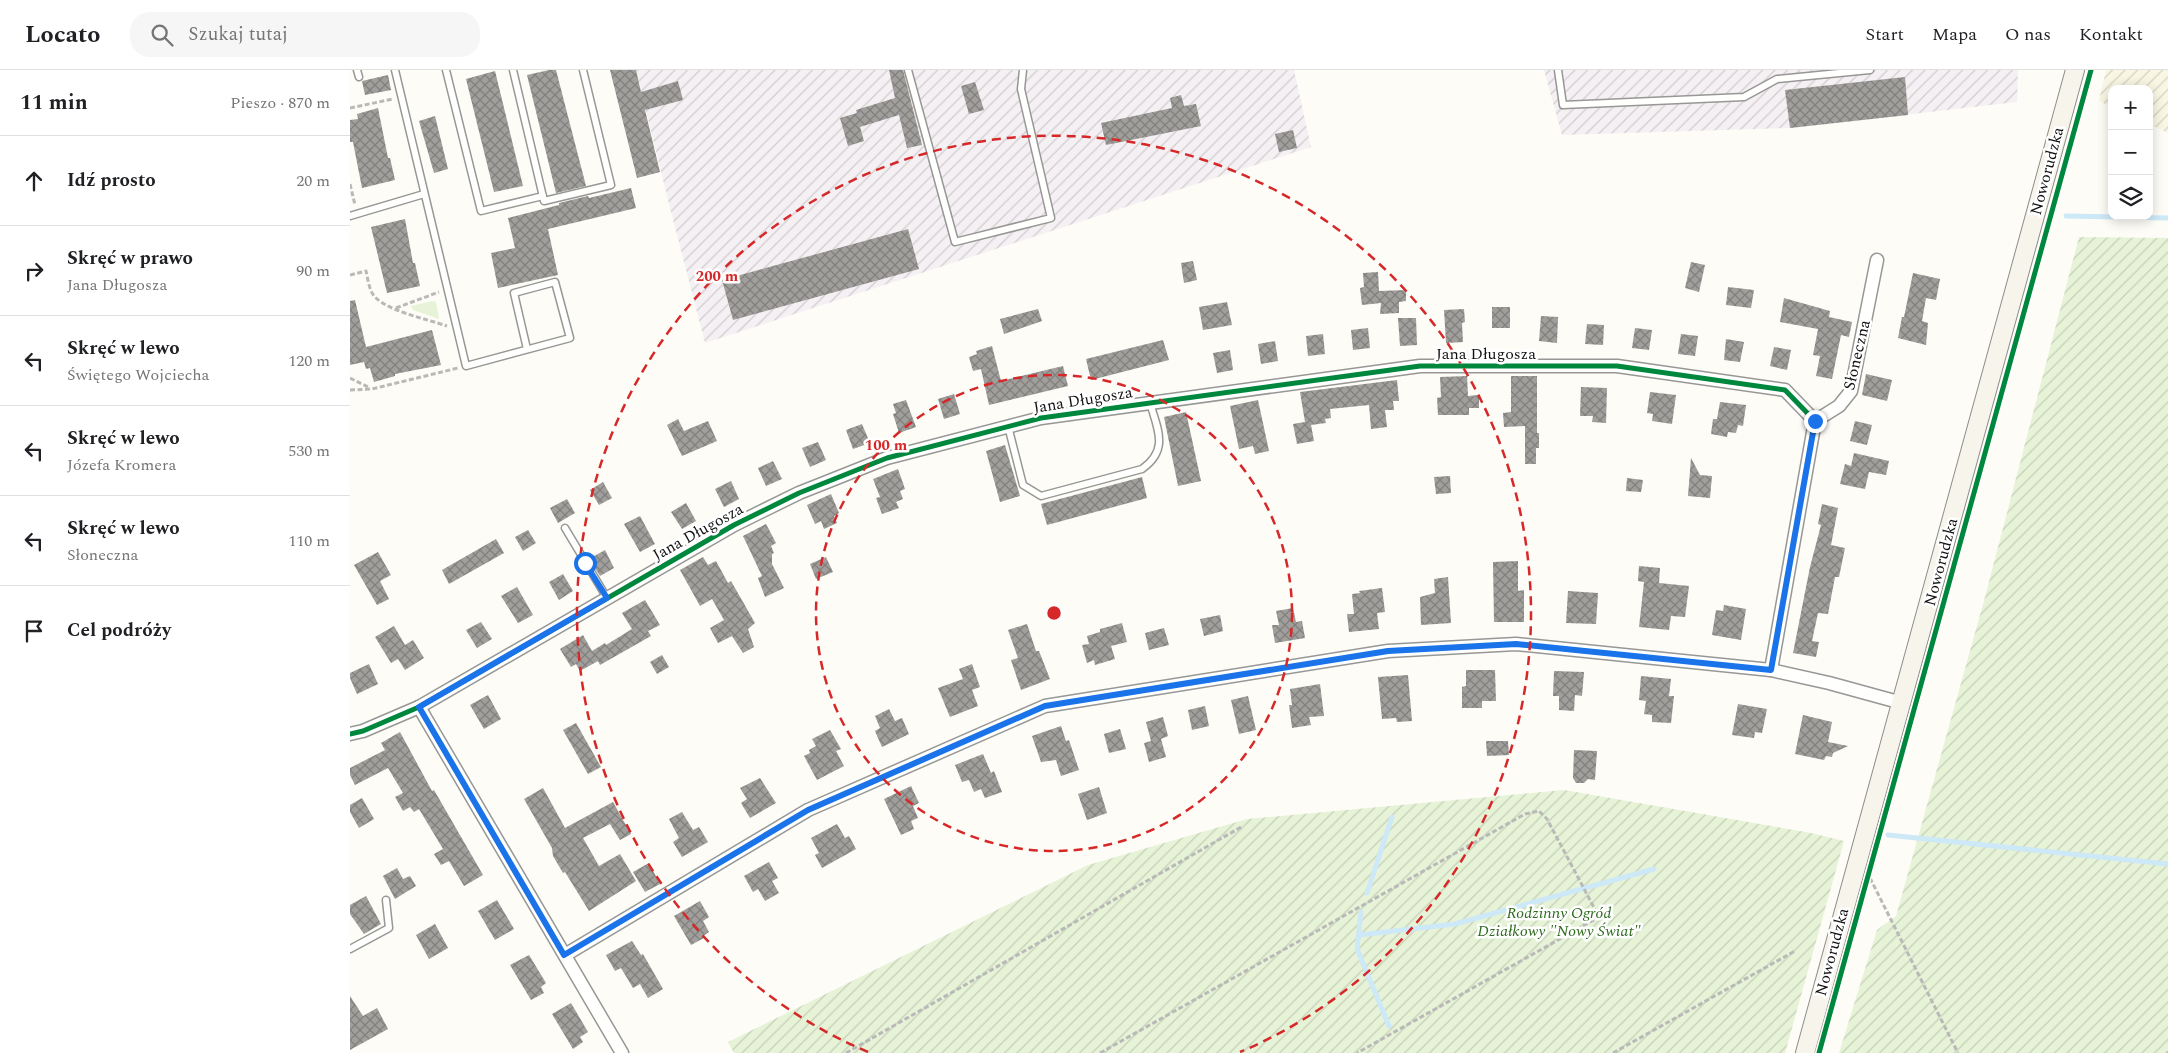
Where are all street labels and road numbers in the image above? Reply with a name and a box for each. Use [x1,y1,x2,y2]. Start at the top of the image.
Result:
street label: Noworudzka [2024,124,2070,218]
street label: Słoneczna [1837,317,1877,392]
street label: Jana Długosza [1436,342,1536,366]
street label: Jana Długosza [1032,380,1135,420]
street label: Jana Długosza [648,497,748,567]
street label: Noworudzka [1918,515,1964,609]
street label: Noworudzka [1809,905,1855,999]

